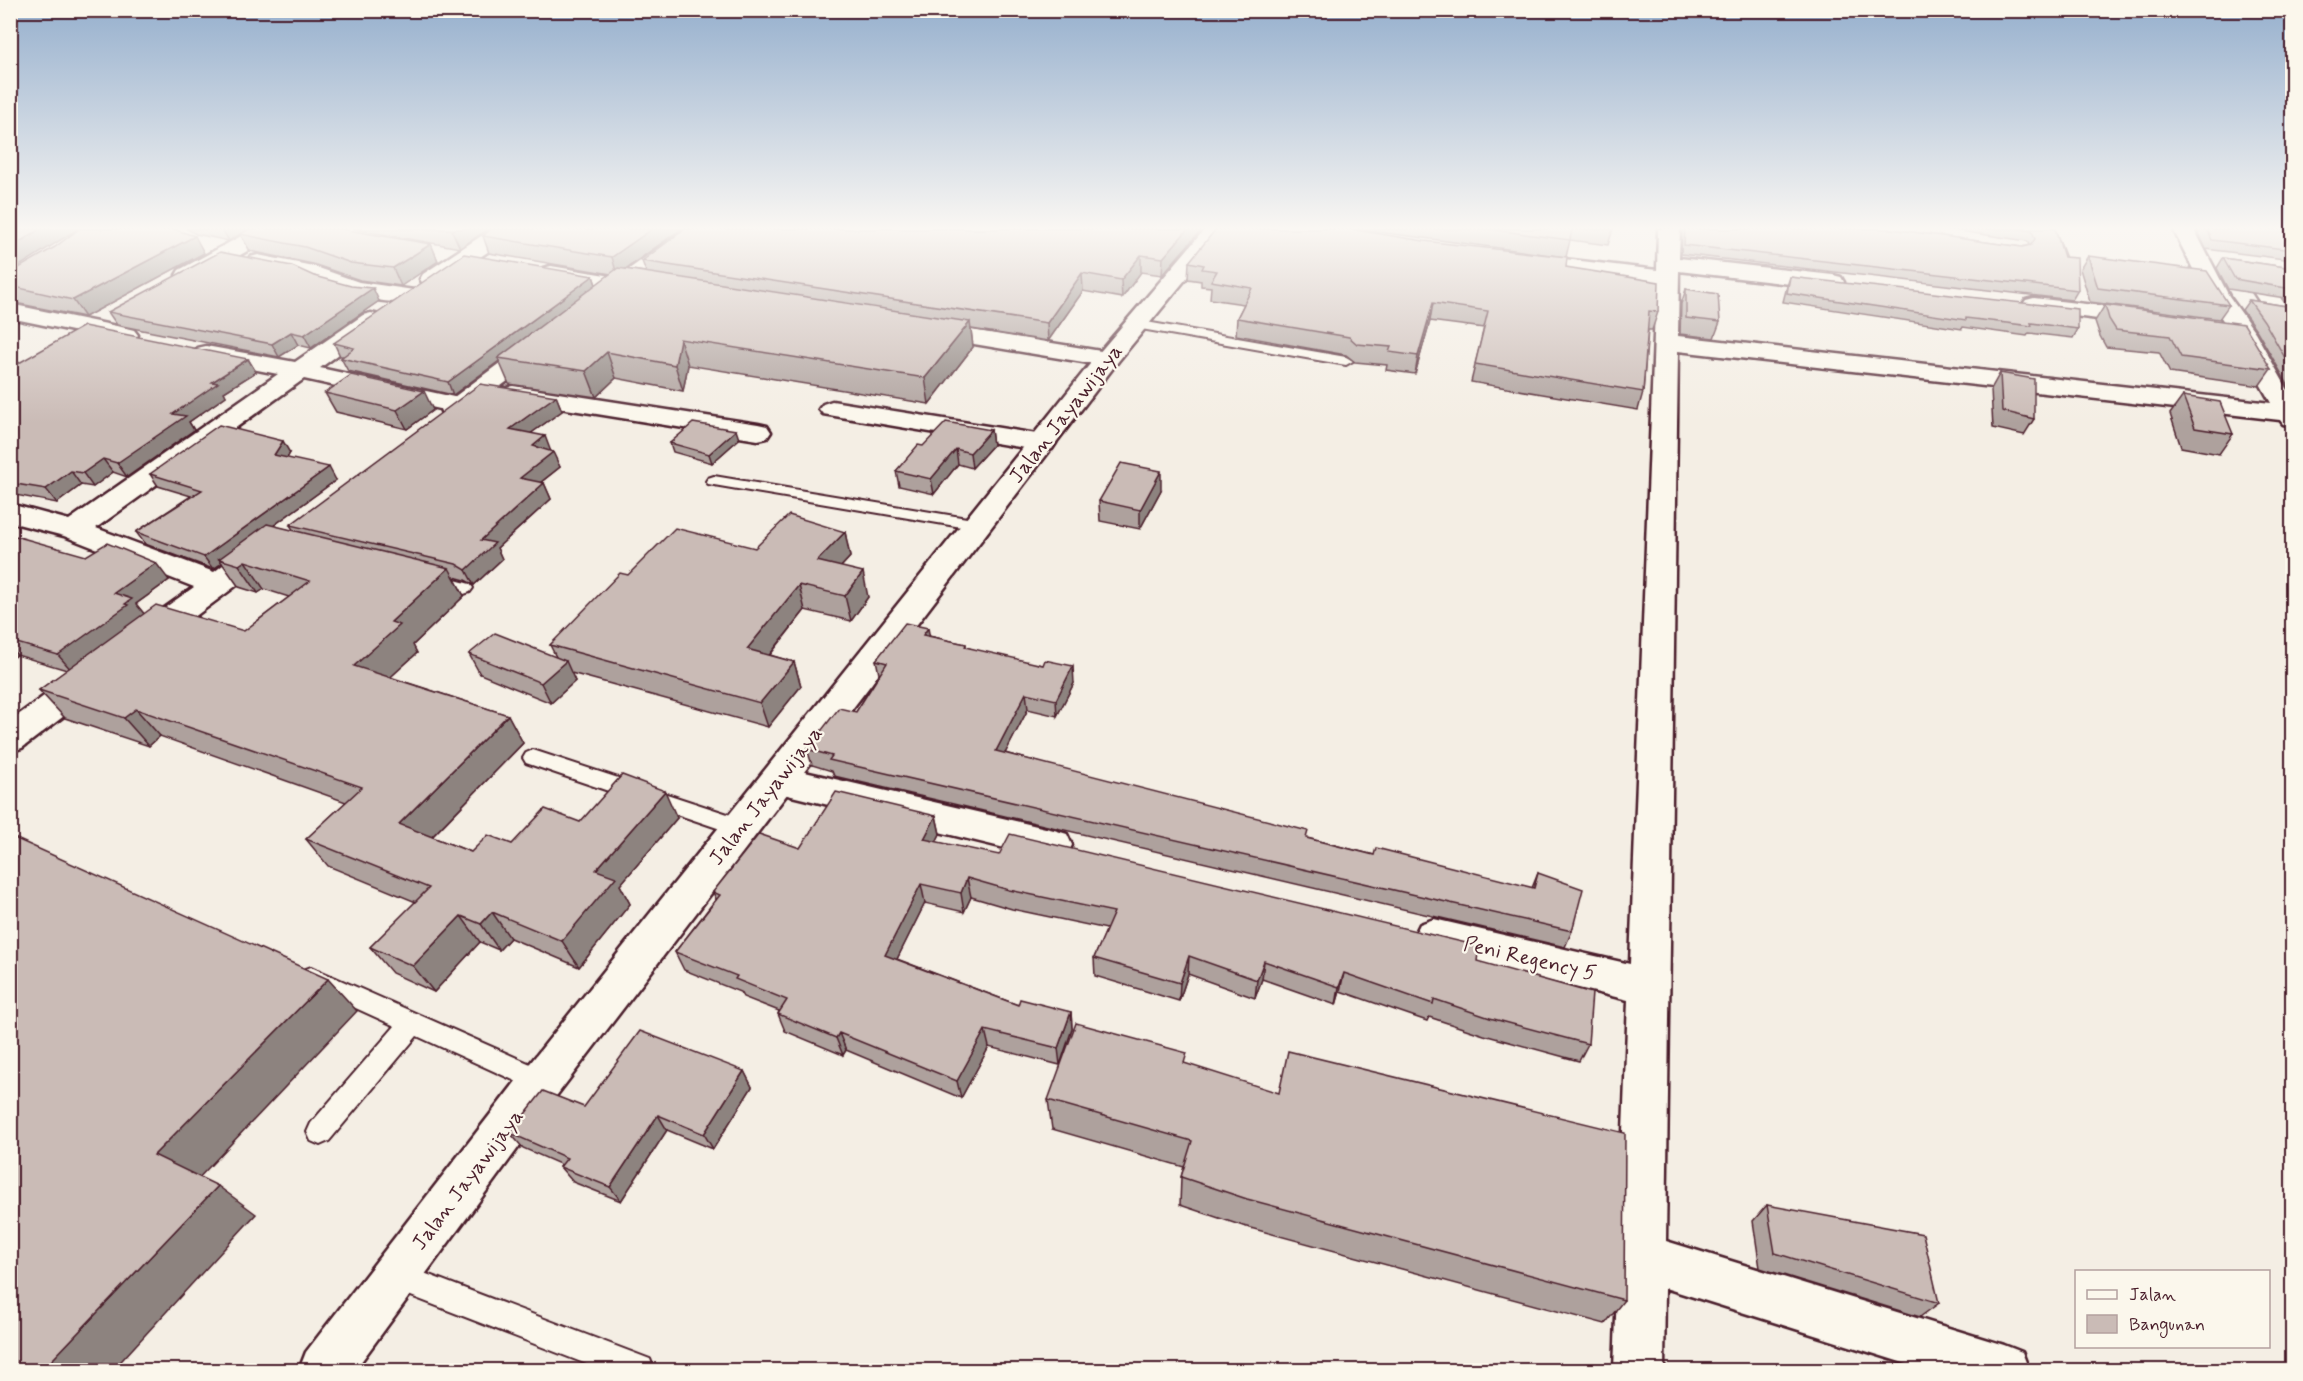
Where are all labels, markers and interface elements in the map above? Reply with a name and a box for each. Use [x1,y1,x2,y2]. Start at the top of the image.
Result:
street label: Jalan Jayawijaya [1003,339,1129,489]
street label: Jalan Jayawijaya [703,721,829,871]
street label: Peni Regency 5 [1461,930,1599,988]
street label: Jalan Jayawijaya [406,1104,530,1256]
legend [2075,1270,2270,1348]
text: Jalan [2129,1283,2176,1307]
text: Bangunan [2129,1313,2205,1338]

